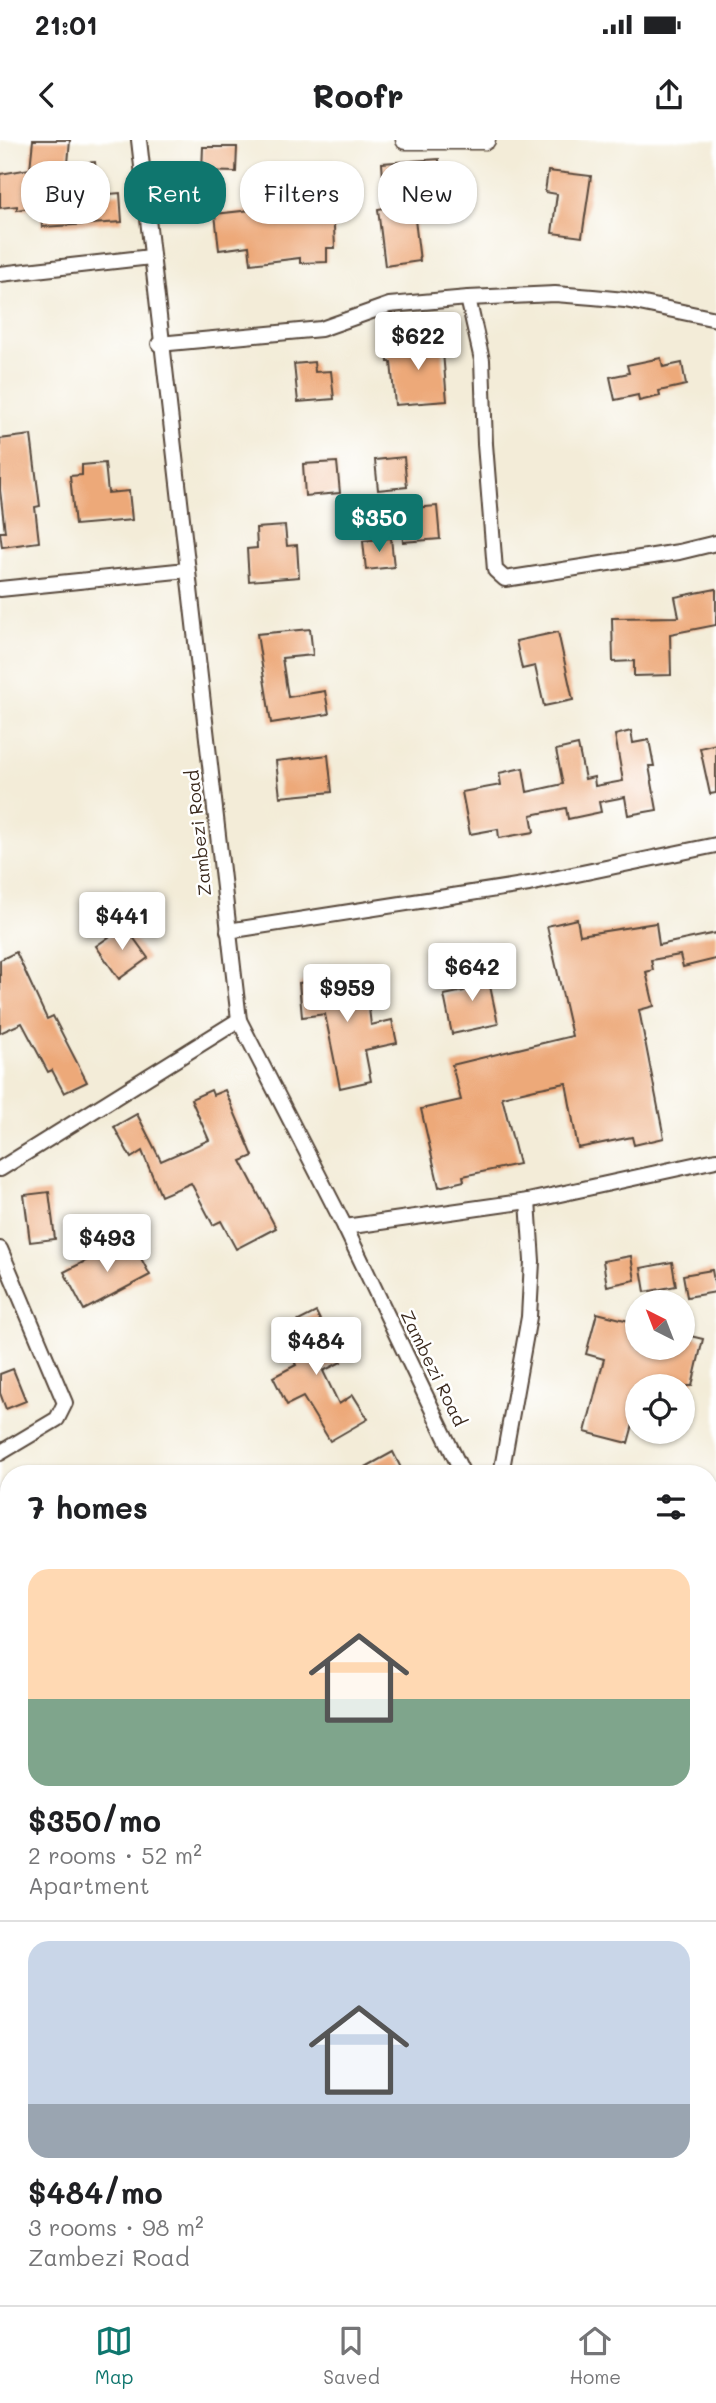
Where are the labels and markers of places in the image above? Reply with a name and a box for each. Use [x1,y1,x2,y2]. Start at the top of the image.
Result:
pin: $622 [377,313,459,372]
pin: $350 [338,494,420,554]
pin: $441 [81,892,163,952]
pin: $642 [431,944,513,1003]
pin: $959 [306,964,388,1024]
pin: $493 [66,1214,148,1274]
pin: $484 [275,1318,357,1377]

